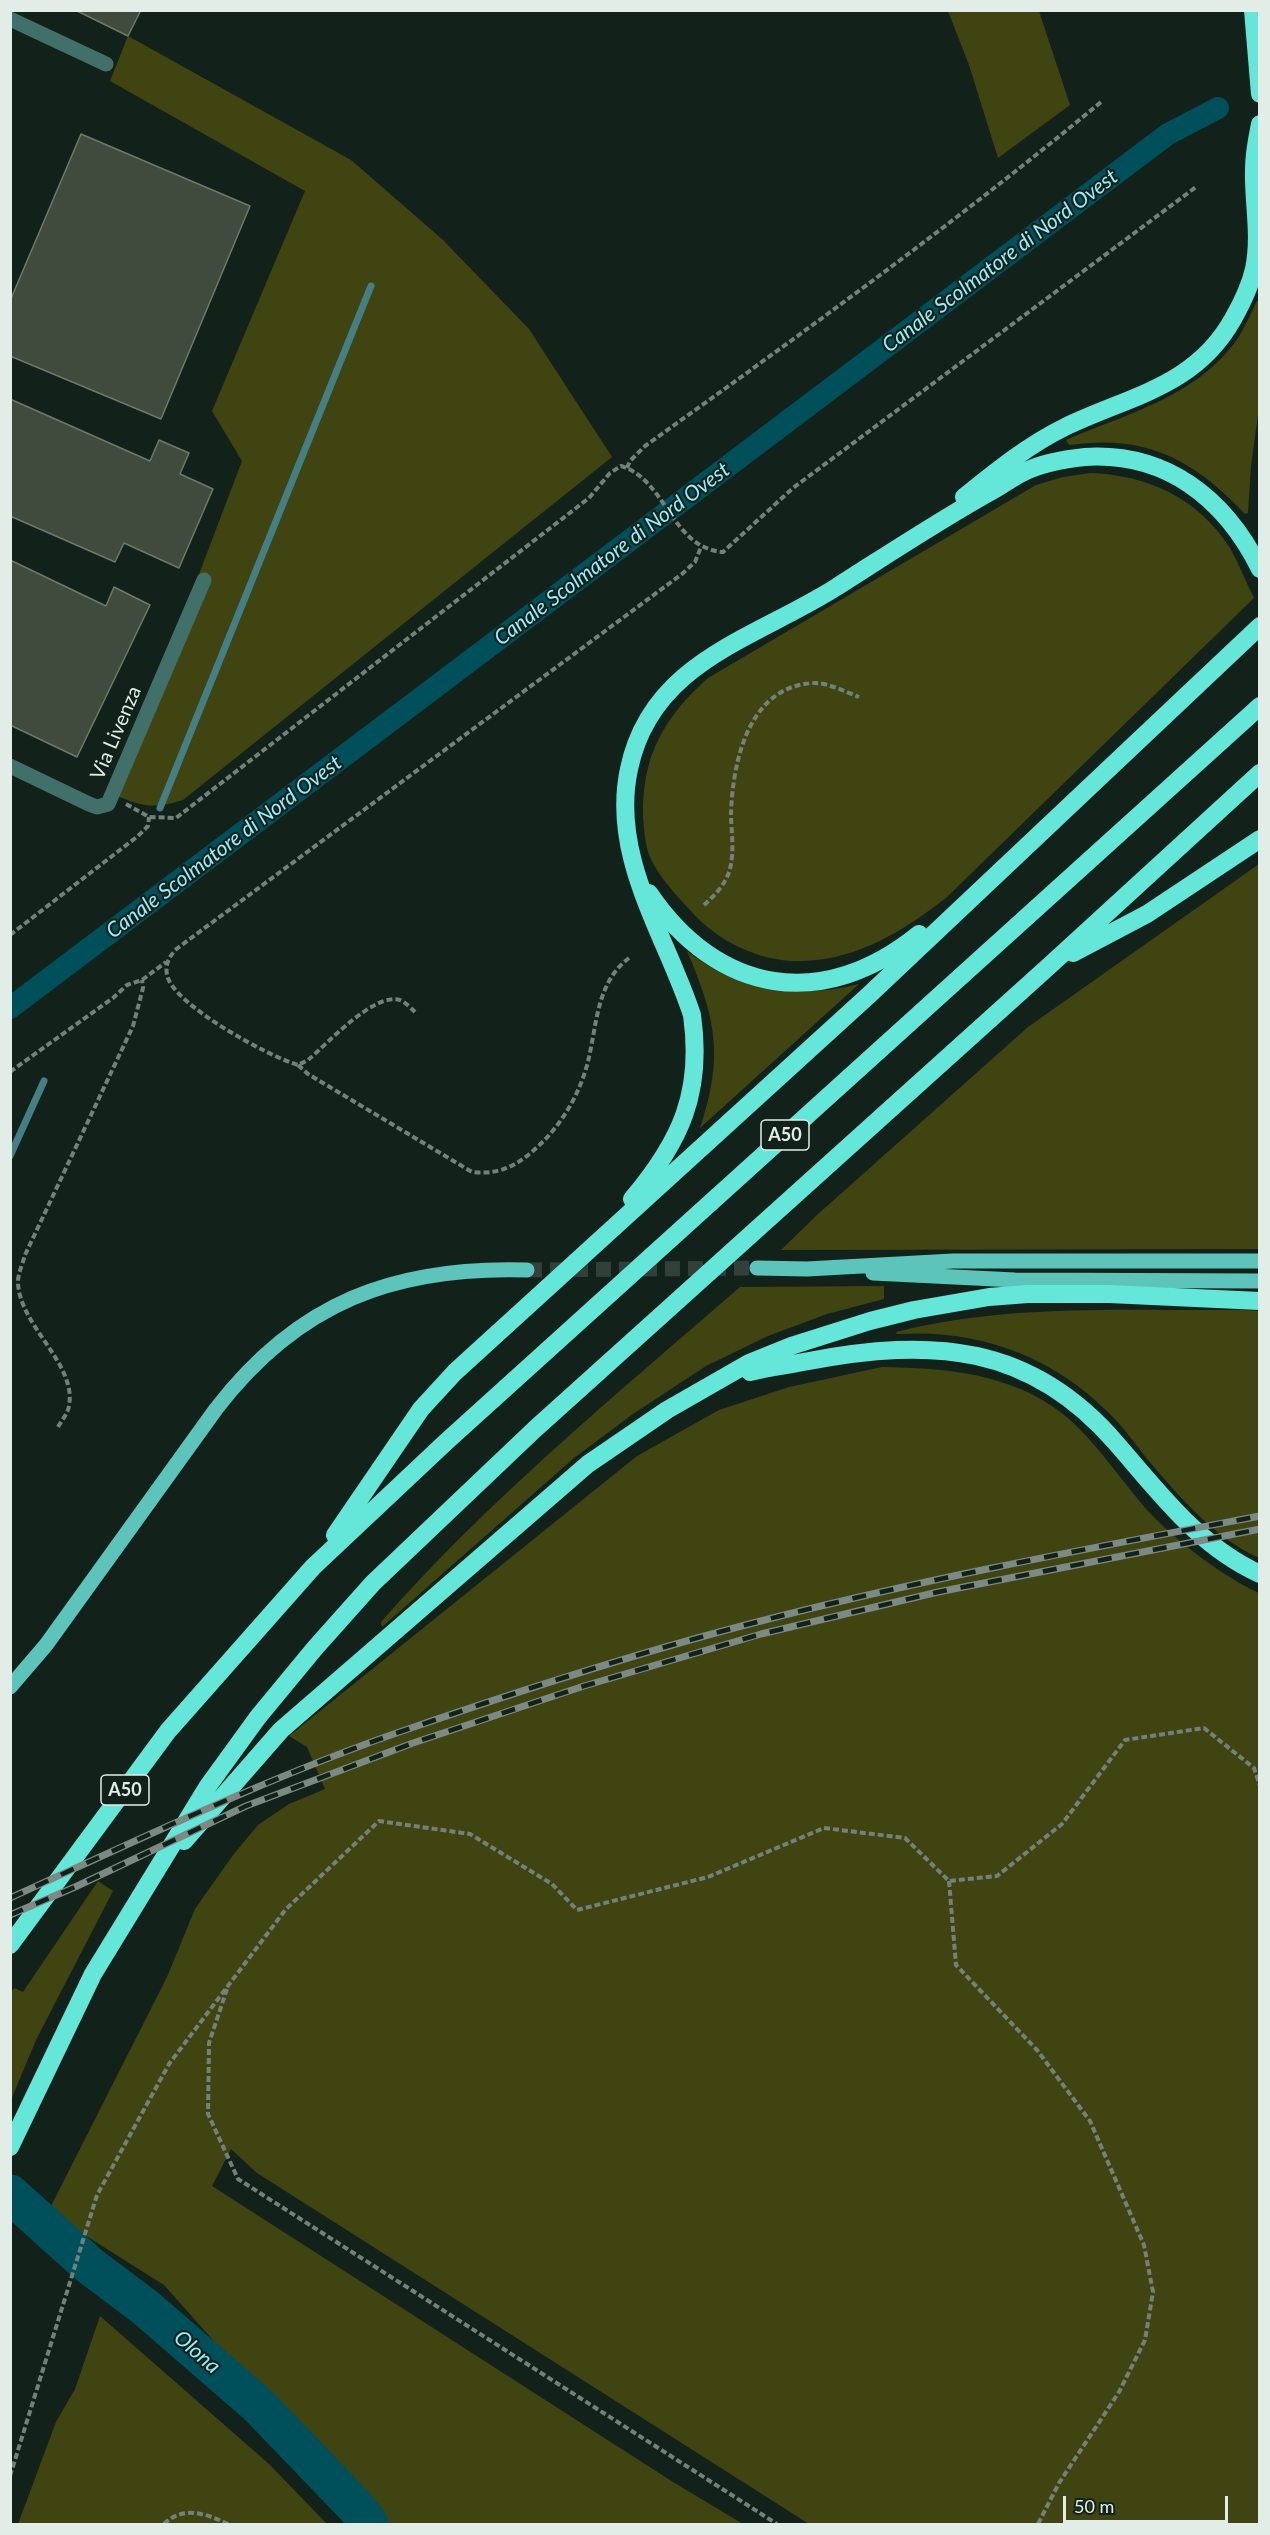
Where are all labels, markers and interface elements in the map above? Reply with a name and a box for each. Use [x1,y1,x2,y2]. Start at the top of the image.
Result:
water label: Canale Scolmatore di Nord Ovest [877,164,1123,358]
water label: Canale Scolmatore di Nord Ovest [489,457,735,651]
street label: Via Livenza [86,683,146,783]
water label: Canale Scolmatore di Nord Ovest [101,750,347,944]
road number: A50 [761,1120,809,1150]
road number: A50 [101,1775,149,1805]
water label: Olona [169,2325,225,2379]
scale bar [1066,2484,1231,2522]
text: 50 m [1074,2495,1114,2517]

